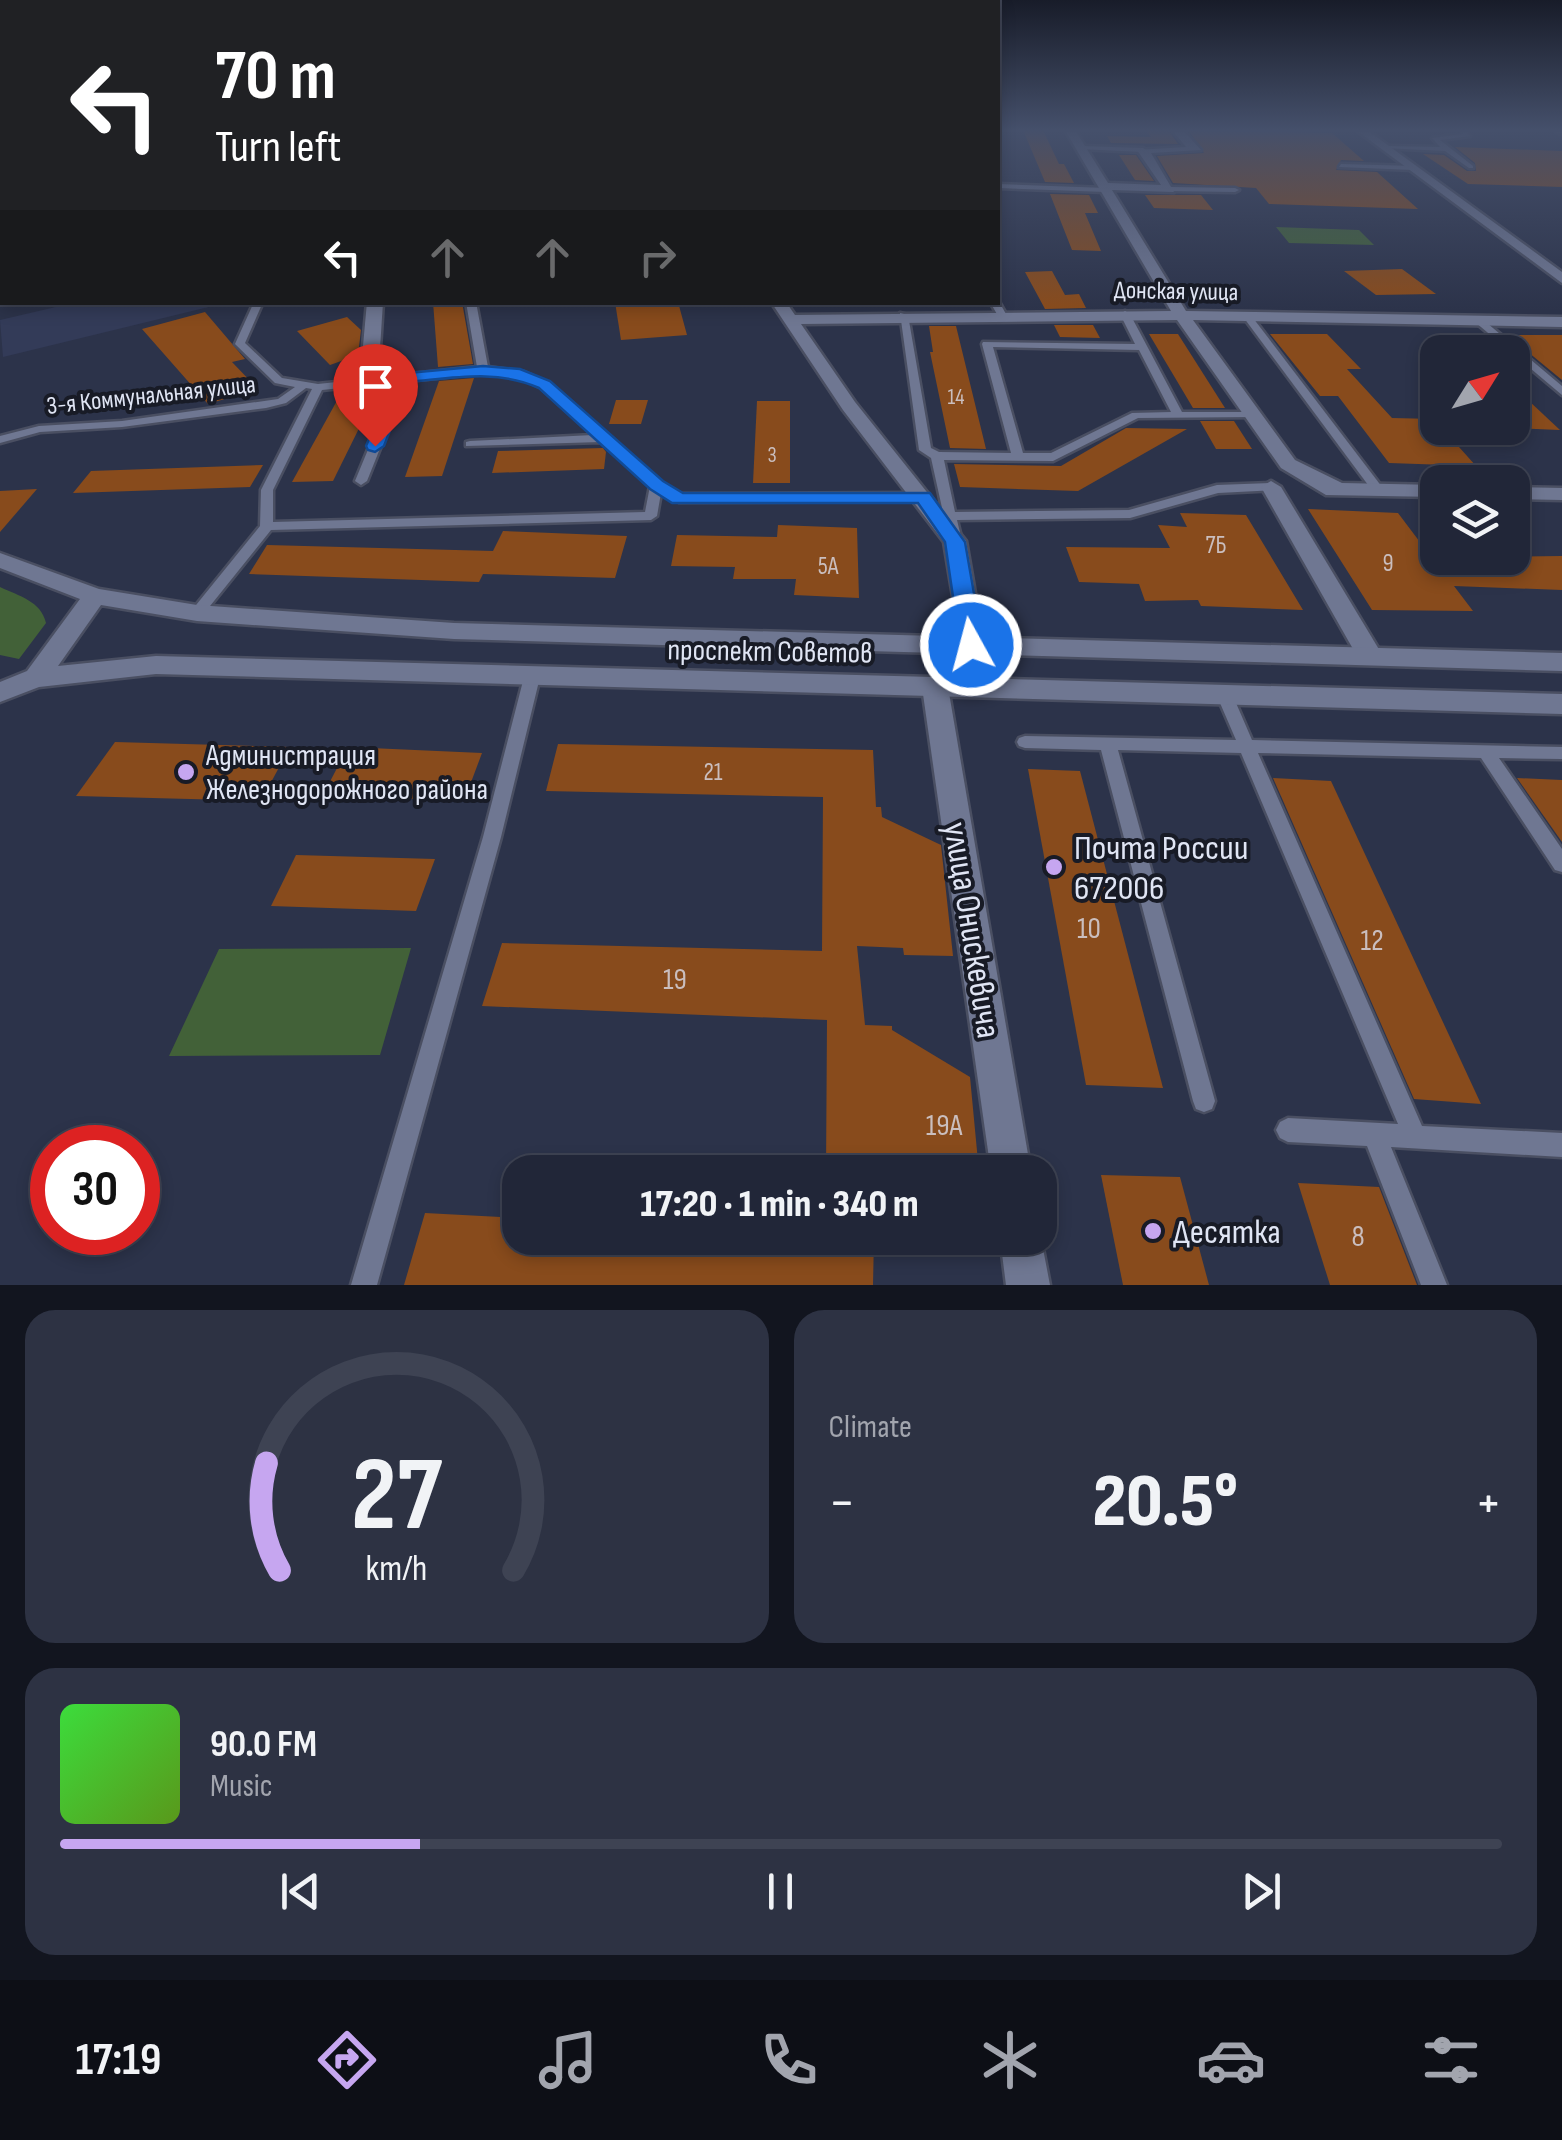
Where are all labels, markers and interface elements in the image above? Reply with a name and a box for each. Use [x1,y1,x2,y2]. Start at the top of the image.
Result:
text: 70 m [215,35,336,119]
icon: left [50,40,180,170]
text: Turn left [215,120,341,175]
icon: left [315,230,370,285]
icon: ahead [420,230,475,285]
icon: ahead [525,230,580,285]
icon: right [630,230,685,285]
street label: Донская улица [1114,275,1238,308]
north arrow [1420,335,1530,445]
map controls [1420,335,1530,575]
pin [333,344,418,447]
icon: arrive [348,359,403,414]
street label: 3-я Коммунальная улица [45,369,257,422]
house number: 14 [948,384,964,411]
house number: 3 [767,442,777,469]
button: layers [1420,465,1530,575]
house number: 7Б [1205,530,1227,561]
house number: 9 [1382,548,1394,579]
house number: 5А [818,551,839,582]
position arrow [919,593,1023,697]
street label: проспект Советов [667,632,873,672]
place label: Администрация Железнодорожного района [205,738,488,808]
house number: 21 [703,757,723,788]
marker: Администрация Железнодорожного района [175,761,197,783]
street label: улица Онискевича [933,819,1010,1041]
place label: Почта России 672006 [1074,827,1248,910]
marker: Почта России 672006 [1043,856,1065,878]
house number: 10 [1077,911,1101,947]
house number: 12 [1360,923,1384,959]
house number: 19 [663,962,687,998]
house number: 19А [926,1108,962,1144]
speed limit sign: 30 [30,1125,160,1255]
text: 17:20 · 1 min · 340 m [640,1182,919,1227]
place label: Десятка [1173,1211,1281,1254]
house number: 8 [1351,1219,1365,1255]
marker: Десятка [1142,1220,1164,1242]
text: Climate [829,1408,912,1447]
text: 27 [351,1434,443,1559]
text: 20.5° [1092,1457,1238,1548]
text: − [829,1470,855,1537]
text: + [1475,1470,1502,1537]
text: km/h [366,1548,428,1591]
text: 90.0 FM [210,1722,317,1767]
text: Music [210,1767,273,1806]
icon: previous [273,1864,328,1919]
icon: pause [753,1864,808,1919]
icon: next [1234,1864,1289,1919]
icon: directions [312,2025,382,2095]
icon: music [533,2025,603,2095]
icon: phone [754,2025,824,2095]
icon: climate [975,2025,1045,2095]
icon: car [1196,2025,1266,2095]
icon: filters [1416,2025,1486,2095]
text: 17:19 [75,2033,161,2088]

